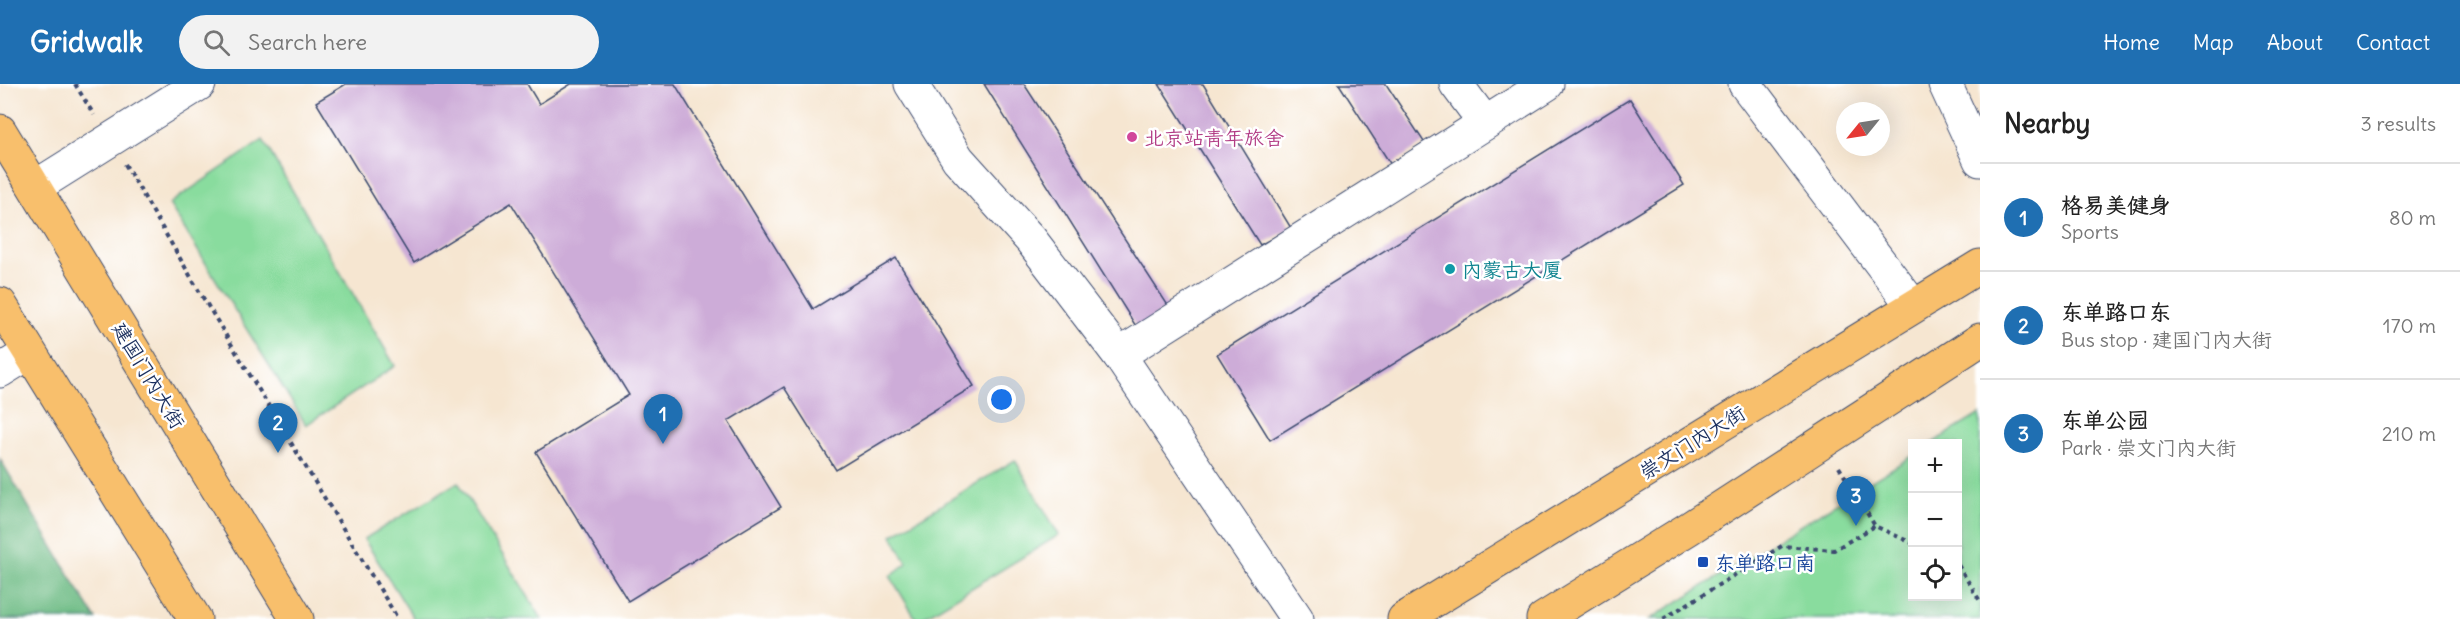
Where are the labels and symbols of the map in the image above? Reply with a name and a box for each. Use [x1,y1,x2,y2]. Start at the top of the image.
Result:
north arrow [1836,102,1890,156]
place label: 北京站青年旅舍 [1144,125,1284,150]
marker: 北京站青年旅舍 [1125,130,1139,144]
place label: 内蒙古大厦 [1462,257,1562,282]
marker: 内蒙古大厦 [1443,262,1457,276]
street label: 建国门内大街 [107,317,191,433]
your location [987,385,1016,414]
pin: 1 [644,394,682,444]
street label: 崇文门内大街 [1634,400,1750,484]
pin: 2 [258,404,298,453]
pin: 3 [1836,476,1876,526]
place label: 东单路口南 [1715,550,1815,575]
marker: 东单路口南 [1696,555,1710,569]

